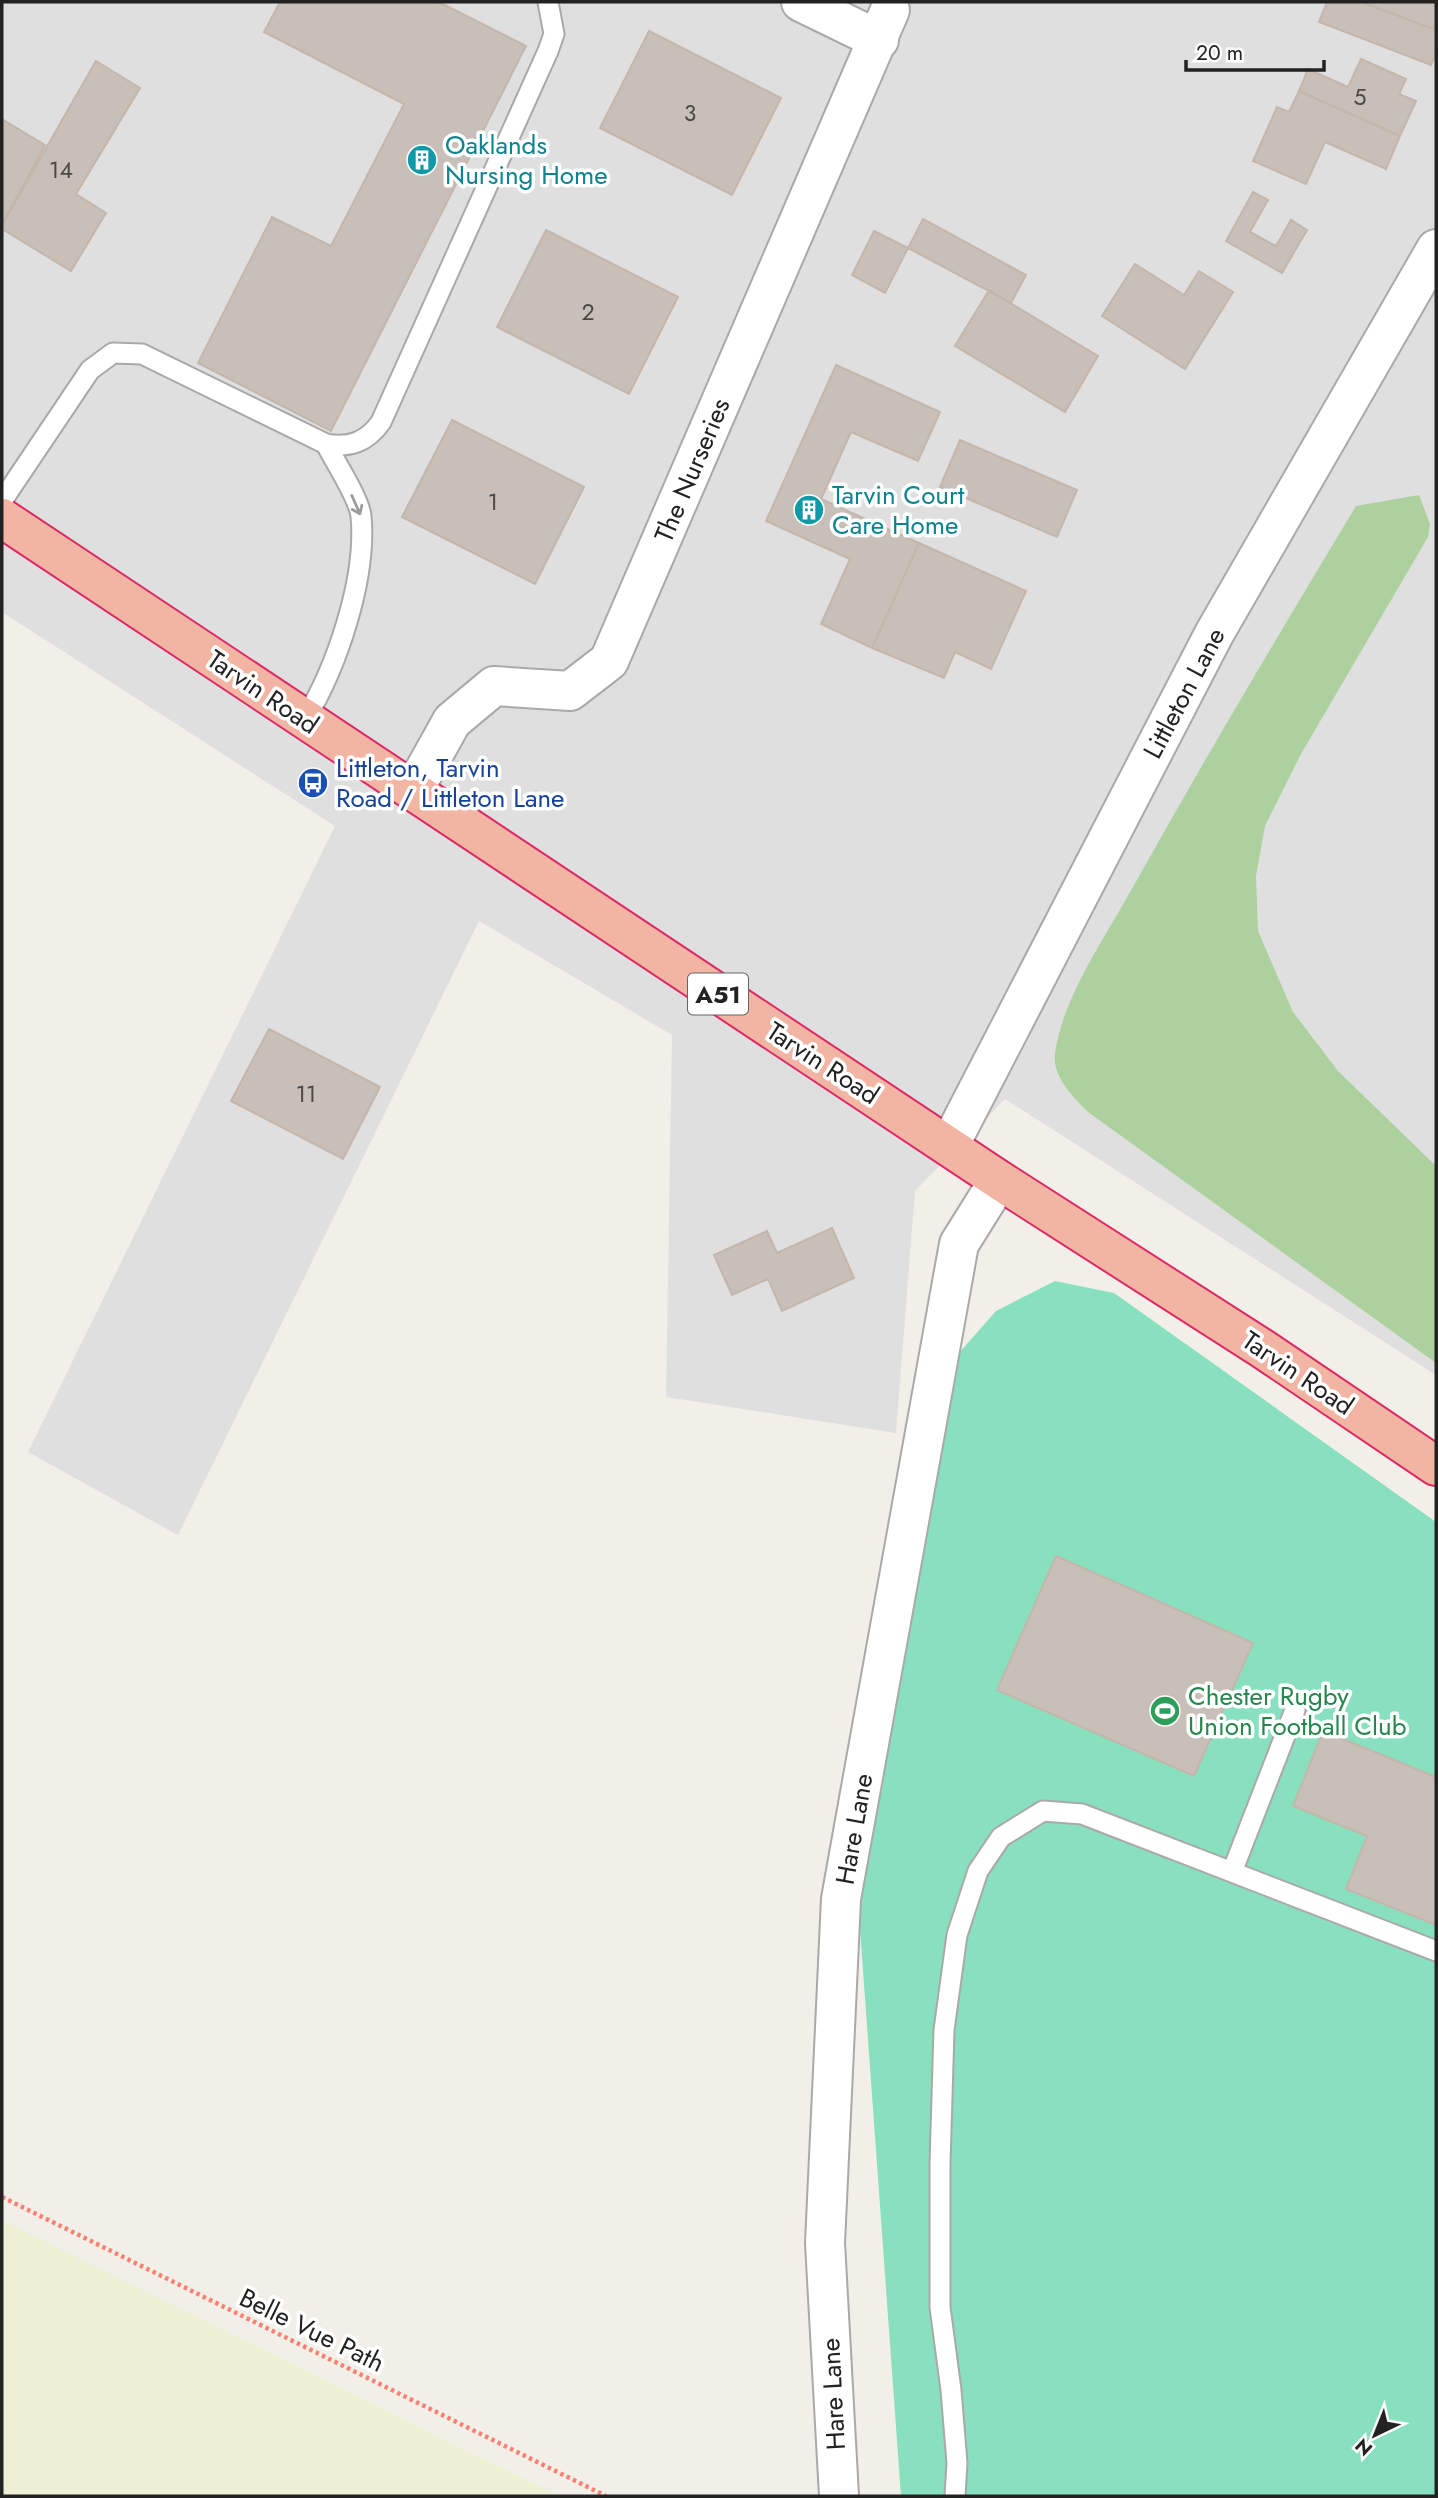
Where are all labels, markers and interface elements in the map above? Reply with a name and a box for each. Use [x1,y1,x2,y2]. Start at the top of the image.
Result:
scale bar [1186,28,1324,72]
text: 20 m [1196,38,1243,68]
house number: 5 [1354,80,1367,114]
house number: 3 [684,96,696,130]
place label: Oaklands Nursing Home [445,126,608,194]
building icon: Oaklands Nursing Home [405,143,439,177]
house number: 14 [49,153,73,187]
house number: 2 [581,295,595,329]
street label: The Nurseries [645,392,739,548]
place label: Tarvin Court Care Home [832,476,965,544]
house number: 1 [488,485,498,519]
building icon: Tarvin Court Care Home [792,493,826,527]
one-way arrow [350,494,363,515]
street label: Littleton Lane [1134,621,1234,765]
street label: Tarvin Road [200,641,326,743]
place label: Littleton, Tarvin Road / Littleton Lane [336,749,565,817]
bus stop icon: Littleton, Tarvin Road / Littleton Lane [296,766,330,800]
road number: A51 [688,974,748,1014]
street label: Tarvin Road [759,1012,887,1114]
house number: 11 [296,1077,316,1111]
street label: Tarvin Road [1235,1322,1361,1424]
place label: Chester Rugby Union Football Club [1188,1677,1407,1745]
sports icon: Chester Rugby Union Football Club [1148,1694,1182,1728]
street label: Hare Lane [826,1771,882,1887]
street label: Belle Vue Path [233,2278,391,2382]
street label: Hare Lane [811,2337,855,2451]
north arrow [1340,2400,1410,2470]
text: N [1349,2432,1378,2462]

